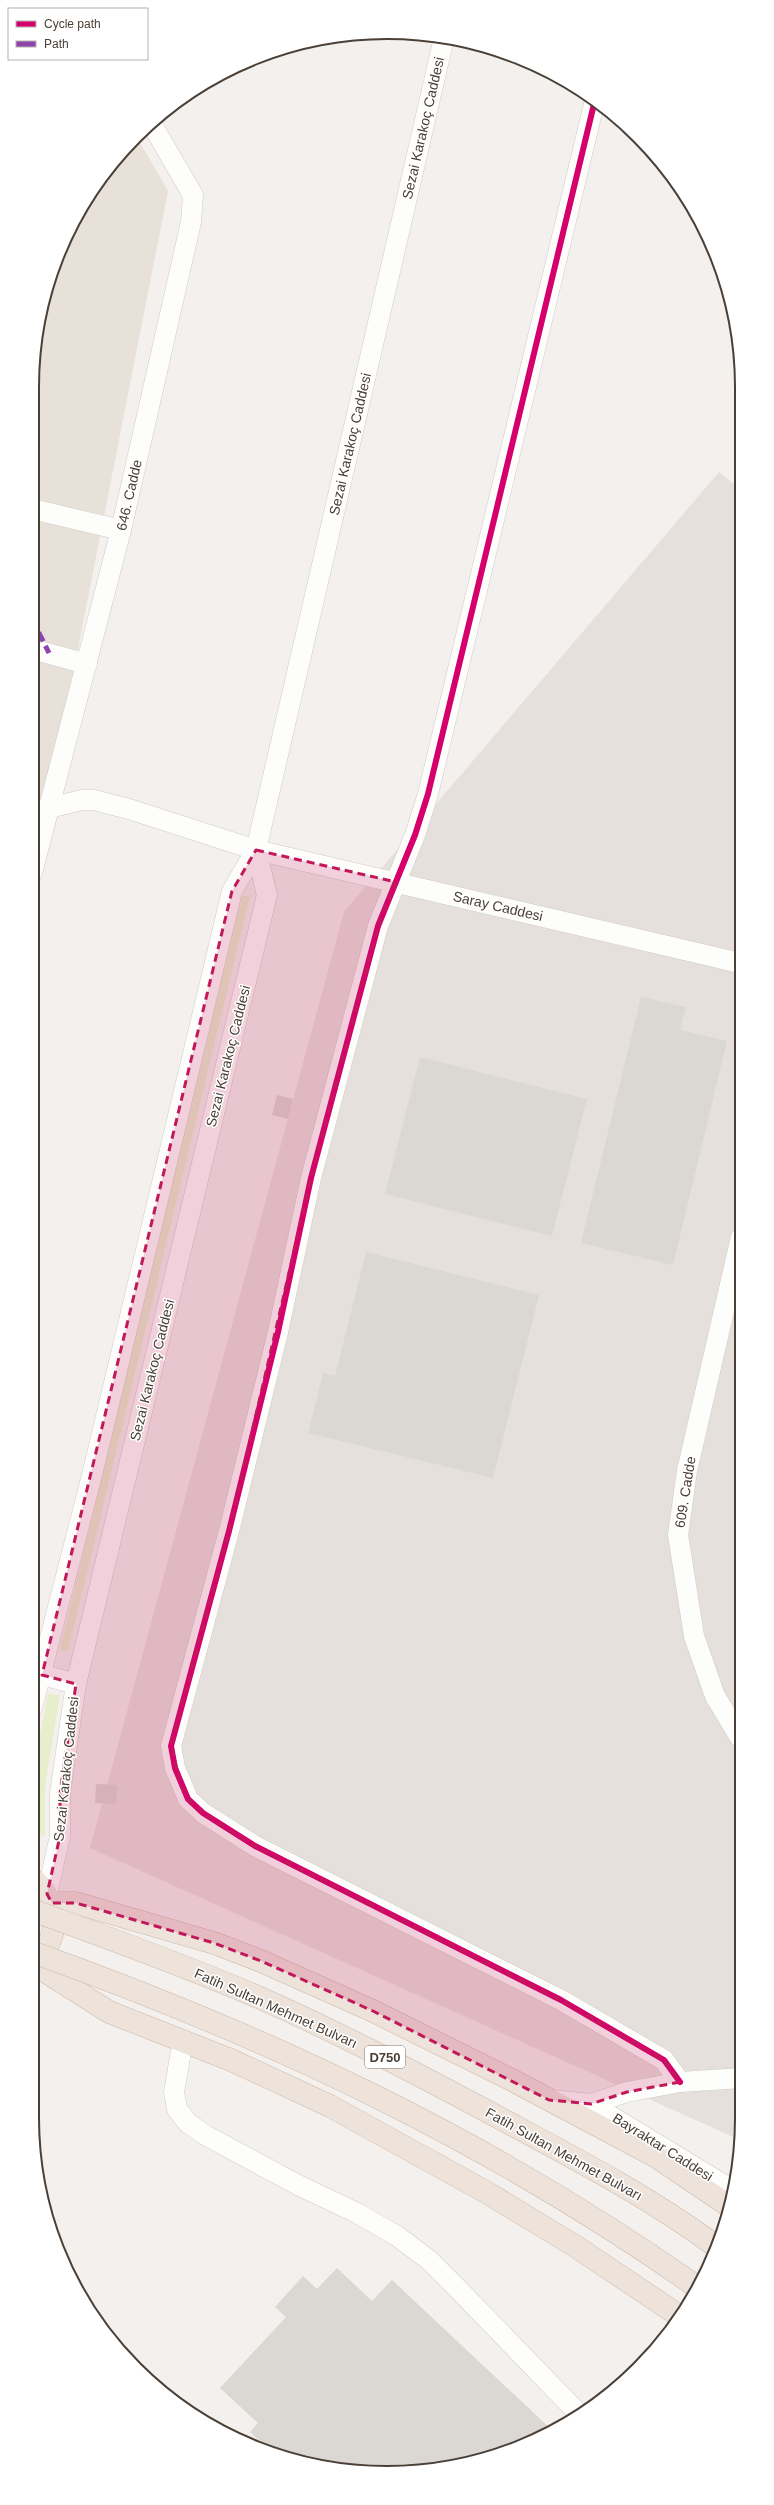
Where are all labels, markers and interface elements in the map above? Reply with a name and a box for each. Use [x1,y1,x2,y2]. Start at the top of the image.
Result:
legend [8,8,148,60]
text: Cycle path [44,17,101,31]
text: Path [44,37,69,51]
street label: Sezai Karakoç Caddesi [399,55,447,201]
street label: Sezai Karakoç Caddesi [326,371,374,517]
street label: 646. Cadde [113,458,145,532]
street label: Saray Caddesi [451,888,545,924]
street label: Sezai Karakoç Caddesi [203,983,253,1129]
street label: Sezai Karakoç Caddesi [127,1297,177,1443]
street label: 609. Cadde [671,1455,699,1529]
street label: Sezai Karakoç Caddesi [50,1696,82,1842]
street label: Fatih Sultan Mehmet Bulvarı [192,1965,360,2051]
road number: D750 [365,2046,405,2068]
street label: Fatih Sultan Mehmet Bulvarı [483,2104,645,2204]
street label: Bayraktar Caddesi [610,2110,716,2184]

